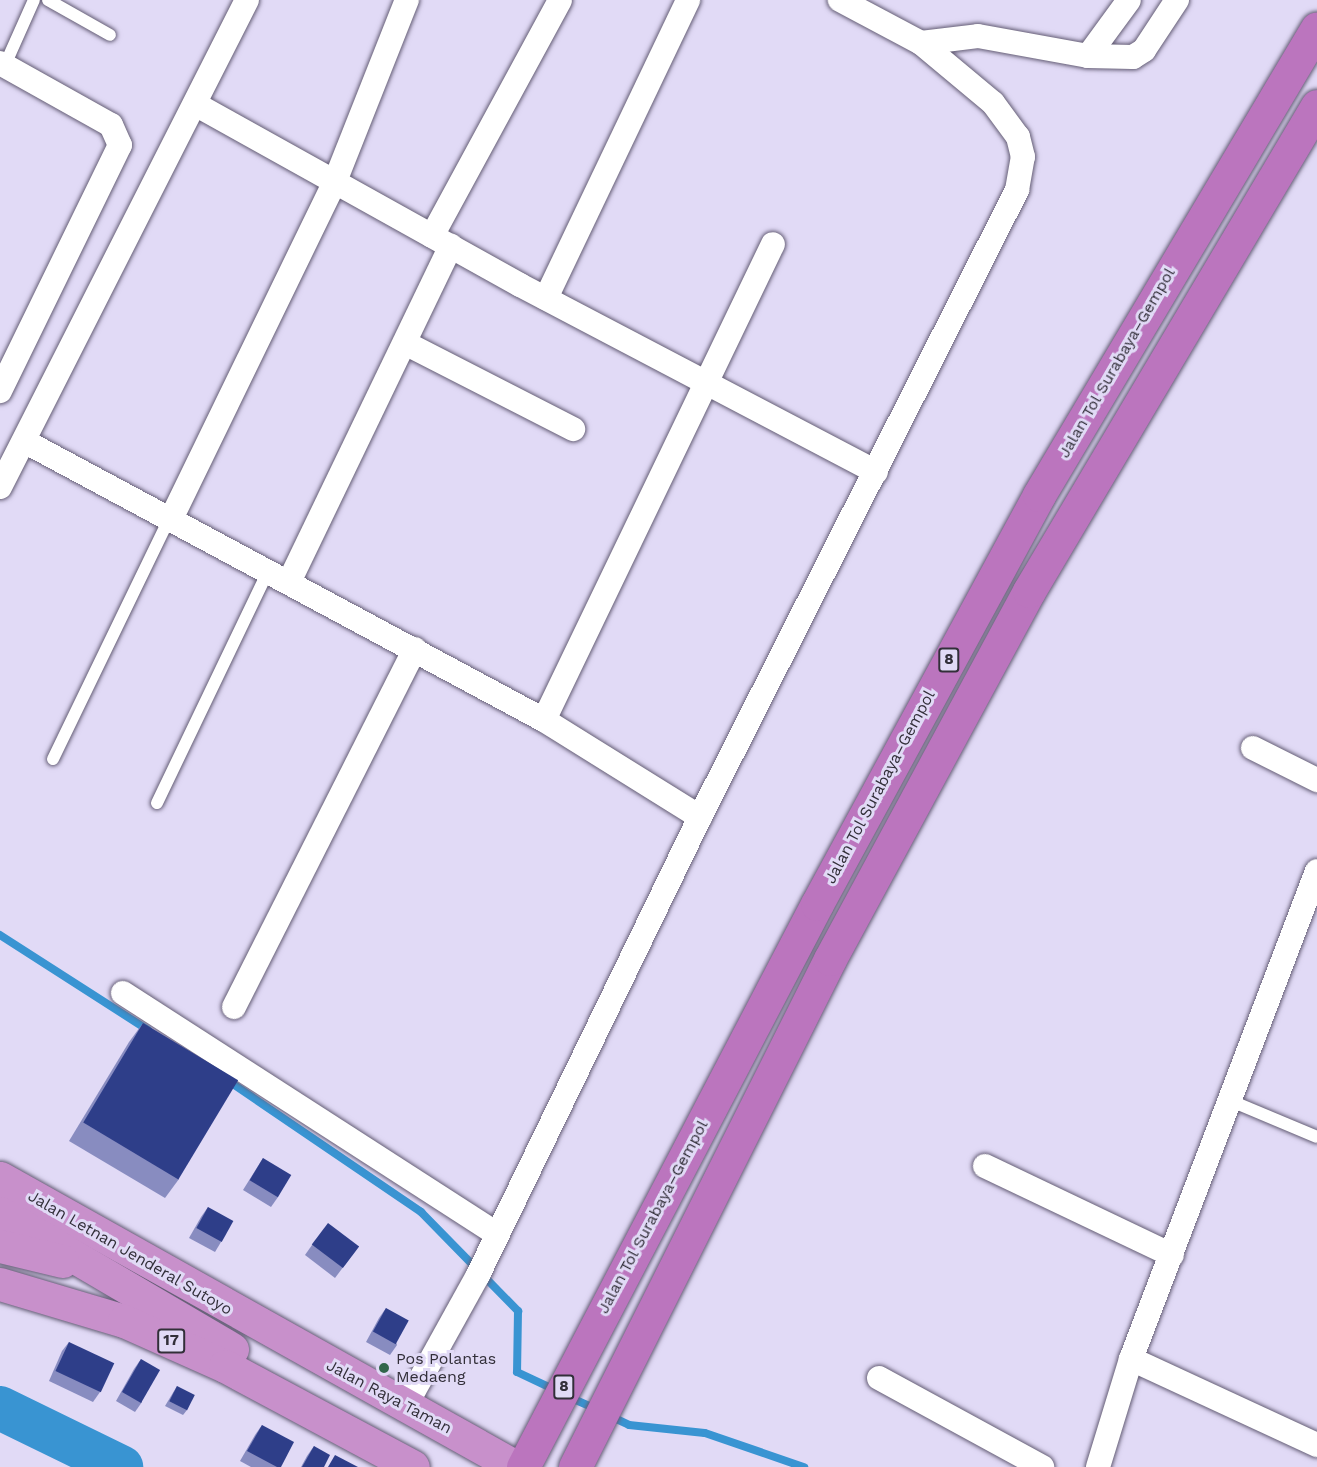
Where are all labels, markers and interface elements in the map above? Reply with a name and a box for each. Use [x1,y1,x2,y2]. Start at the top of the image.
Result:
street label: Jalan Tol Surabaya–Gempol [1054,264,1180,462]
road number: 8 [937,648,961,672]
street label: Jalan Tol Surabaya–Gempol [821,687,939,887]
street label: Jalan Tol Surabaya–Gempol [594,1117,712,1317]
street label: Jalan Letnan Jenderal Sutoyo [24,1186,236,1320]
road number: 17 [156,1329,186,1353]
place label: Pos Polantas Medaeng [396,1349,496,1387]
street label: Jalan Raya Taman [323,1356,455,1438]
marker: Pos Polantas Medaeng [377,1361,391,1375]
road number: 8 [552,1375,576,1399]

